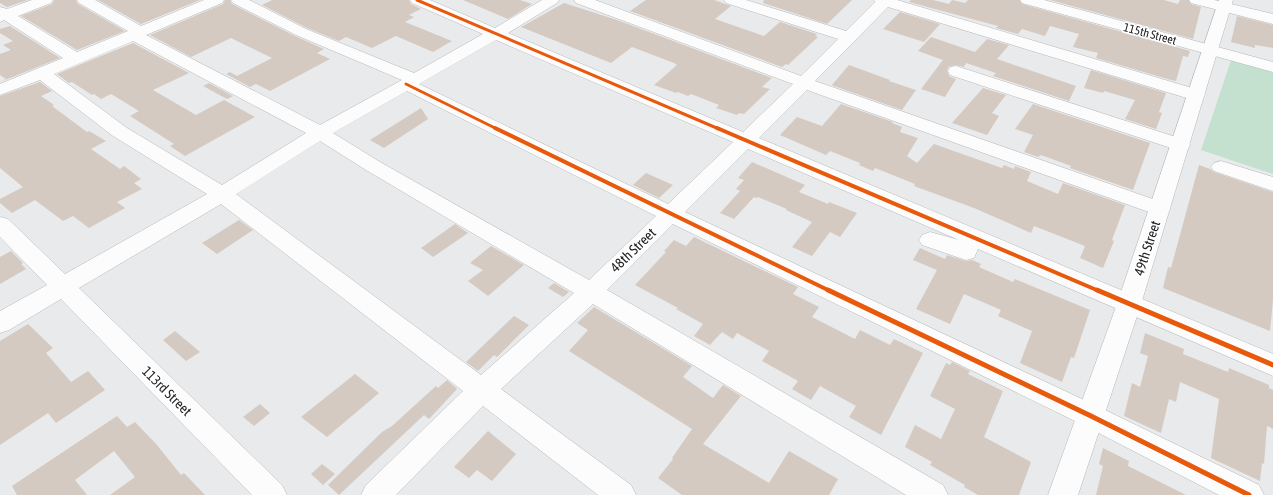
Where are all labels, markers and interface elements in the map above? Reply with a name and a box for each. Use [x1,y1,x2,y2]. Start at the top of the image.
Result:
street label: 115th Street [1122,20,1178,48]
street label: 49th Street [1131,219,1163,277]
street label: 48th Street [607,225,659,275]
street label: 113rd Street [139,363,195,419]

